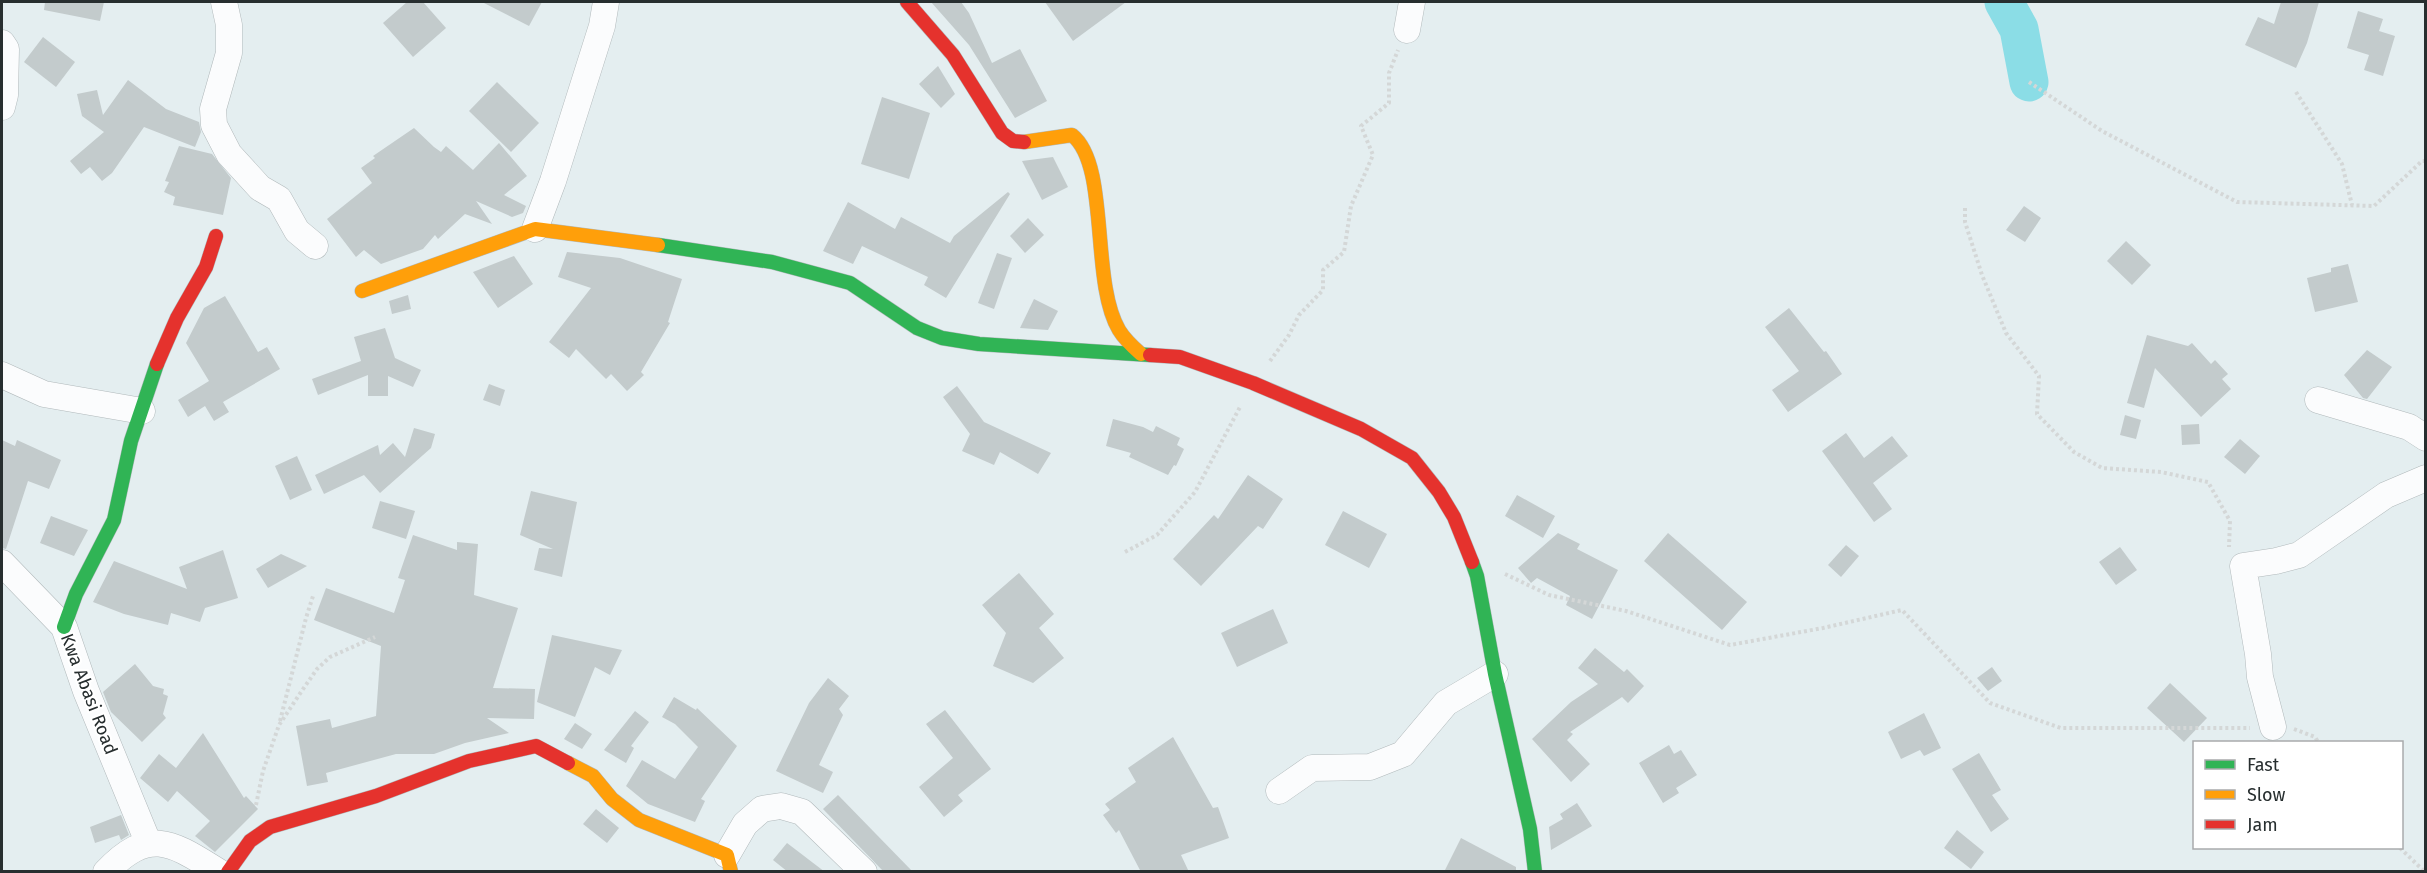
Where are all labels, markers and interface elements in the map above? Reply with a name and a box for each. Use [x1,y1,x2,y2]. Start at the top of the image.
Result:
street label: Kwa Abasi Road [56,630,122,758]
legend [2193,741,2403,849]
text: Fast [2247,754,2280,776]
text: Slow [2247,784,2286,806]
text: Jam [2247,814,2278,836]

